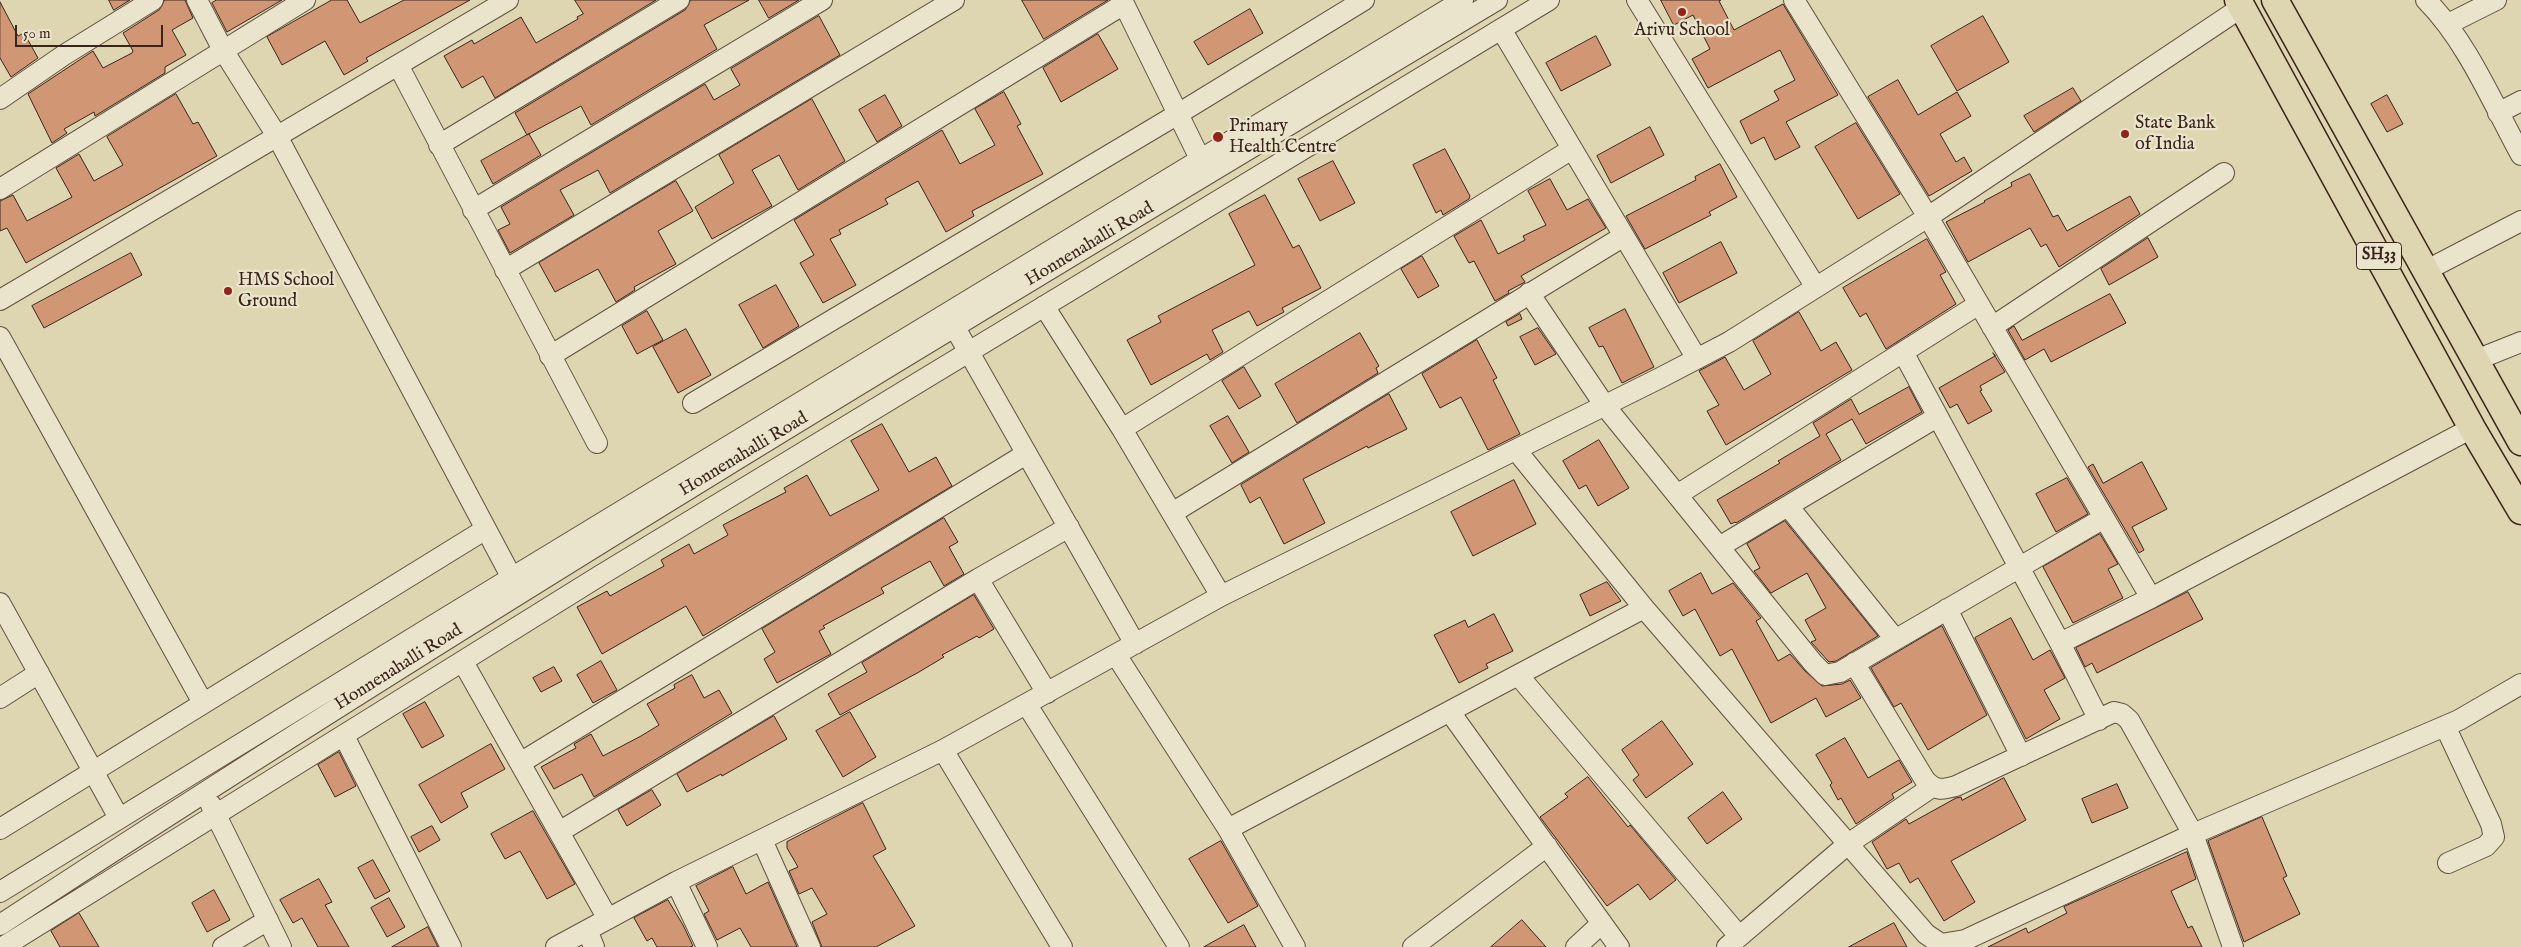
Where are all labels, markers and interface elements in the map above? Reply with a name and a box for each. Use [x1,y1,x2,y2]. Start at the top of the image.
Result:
marker: Arivu School [1676,6,1688,18]
scale bar [18,15,165,47]
place label: Arivu School [1634,20,1730,42]
text: 50 m [23,24,51,43]
place label: State Bank of India [2135,113,2215,156]
place label: Primary Health Centre [1229,116,1337,158]
marker: State Bank of India [2119,128,2131,140]
marker: Primary Health Centre [1211,130,1225,144]
street label: Honnenahalli Road [1022,198,1158,292]
road number: SH33 [2356,242,2402,270]
place label: HMS School Ground [238,270,334,312]
marker: HMS School Ground [222,285,234,297]
street label: Honnenahalli Road [676,408,812,502]
street label: Honnenahalli Road [331,620,467,716]

